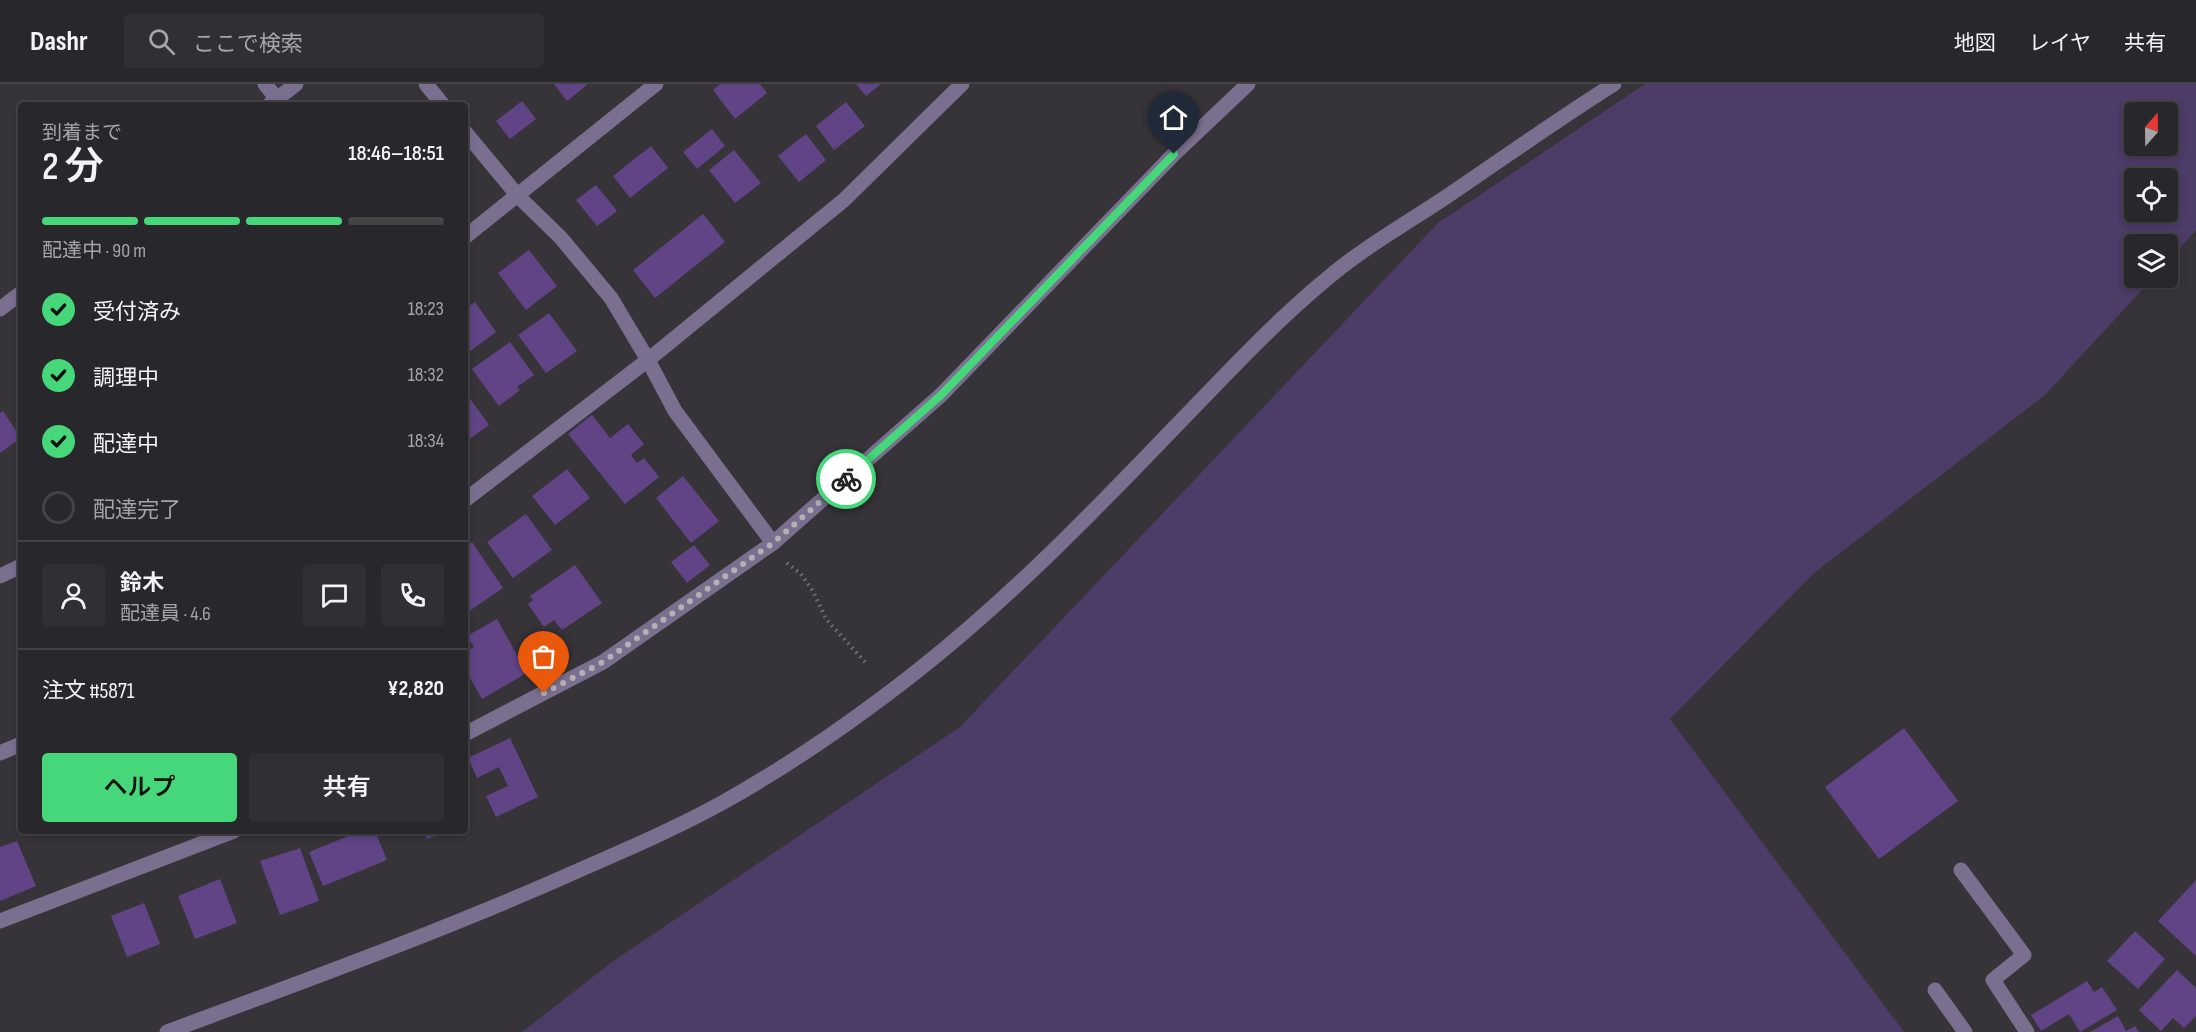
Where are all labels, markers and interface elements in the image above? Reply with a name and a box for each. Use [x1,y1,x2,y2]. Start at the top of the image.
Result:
search box [124,14,544,68]
text: Dashr [30,25,88,58]
icon: search [145,25,178,58]
text: ここで検索 [193,31,303,58]
text: 地図 [1954,31,1996,56]
text: レイヤ [2029,31,2091,56]
text: 共有 [2124,31,2166,56]
pin [1148,92,1199,154]
icon: home [1157,101,1190,134]
north arrow [2124,102,2178,156]
map controls [2124,102,2178,288]
text: 到着まで [42,121,122,145]
text: 18:46–18:51 [348,140,444,167]
text: 2 分 [42,144,104,191]
button: locate [2124,168,2178,222]
button: layers [2124,234,2178,288]
text: 配達中 · 90 m [42,239,146,263]
icon: check [42,293,75,326]
text: 18:23 [408,297,444,321]
text: 受付済み [93,299,181,326]
icon: check [42,359,75,392]
text: 18:32 [408,363,444,387]
text: 調理中 [93,365,159,392]
icon: check [42,425,75,458]
text: 18:34 [408,429,444,453]
text: 配達中 [93,431,159,458]
courier [816,449,876,509]
icon: bike [830,463,863,496]
text: 配達完了 [93,497,181,524]
button: person [42,564,105,627]
button: chat [303,564,366,627]
button: phone [381,564,444,627]
text: 鈴木 [120,570,164,597]
text: 配達員 · 4.6 [120,602,211,626]
pin [518,631,569,693]
icon: bag [527,640,560,673]
text: ¥2,820 [387,675,444,702]
text: 注文 #5871 [42,678,135,705]
button: ヘルプ [42,753,237,822]
button: 共有 [249,753,444,822]

